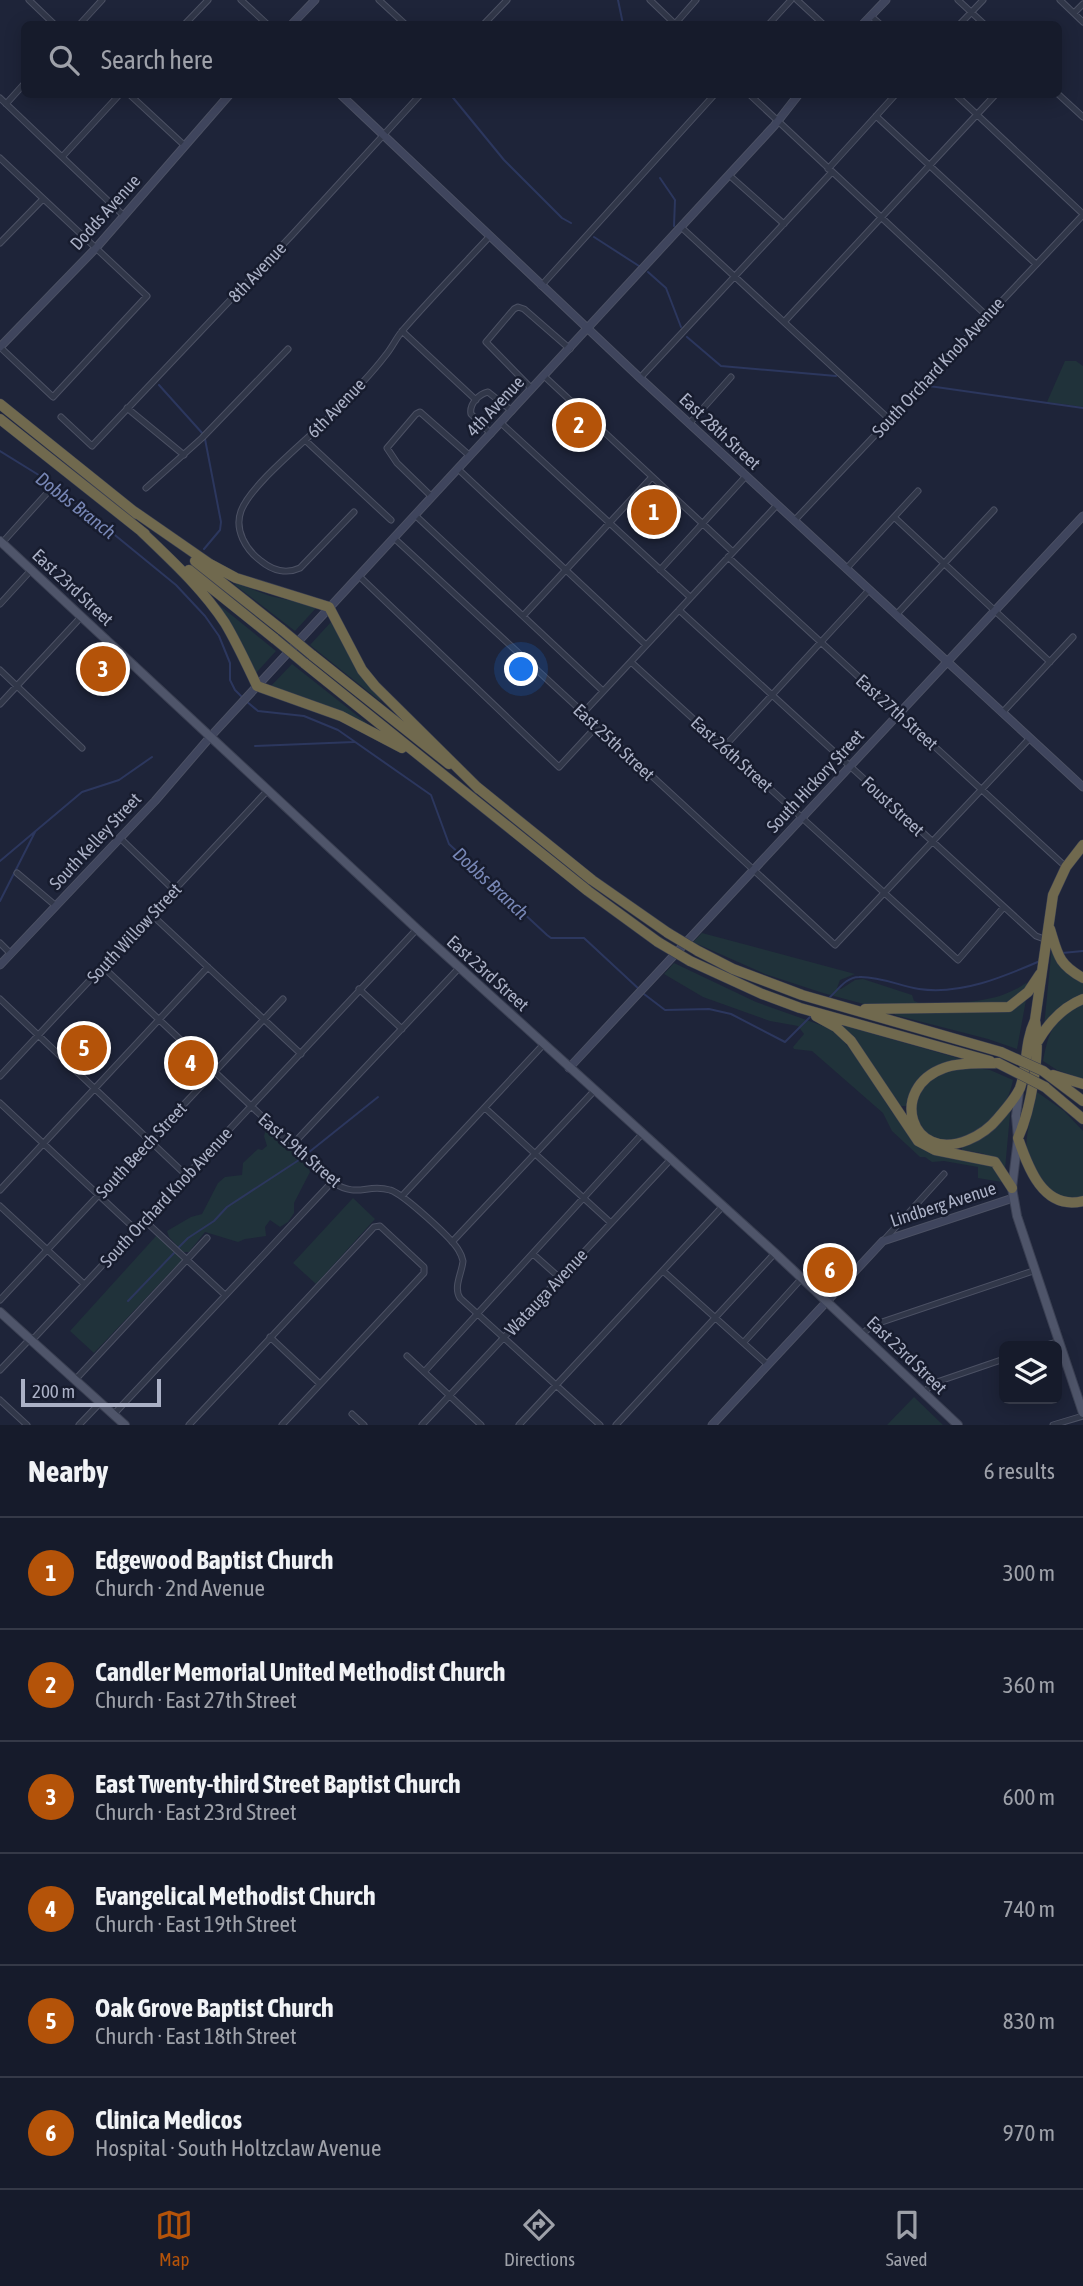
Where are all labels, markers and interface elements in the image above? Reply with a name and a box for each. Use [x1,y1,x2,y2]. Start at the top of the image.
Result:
search box [21,21,1062,98]
icon: search [45,41,83,79]
text: Search here [101,45,213,75]
street label: Dodds Avenue [66,170,144,254]
street label: 8th Avenue [224,238,290,306]
street label: South Orchard Knob Avenue [868,293,1008,441]
street label: 4th Avenue [462,372,528,440]
street label: 6th Avenue [303,374,369,442]
street label: East 28th Street [675,388,765,474]
pin: 2 [556,399,602,451]
water label: Dobbs Branch [32,467,120,543]
pin: 1 [631,486,677,538]
street label: East 23rd Street [28,544,118,630]
pin: 3 [80,643,126,695]
your location [504,652,538,686]
street label: East 27th Street [852,670,942,754]
street label: East 25th Street [569,699,659,785]
street label: East 26th Street [687,712,777,796]
street label: South Hickory Street [762,725,868,837]
street label: Foust Street [857,772,929,840]
street label: South Kelley Street [45,788,145,894]
water label: Dobbs Branch [449,842,533,924]
street label: South Willow Street [82,879,186,987]
street label: East 23rd Street [443,931,533,1015]
pin: 5 [61,1022,107,1074]
pin: 4 [168,1037,214,1089]
street label: South Beech Street [91,1098,191,1202]
street label: East 19th Street [254,1108,346,1192]
street label: South Orchard Knob Avenue [96,1123,236,1271]
street label: Lindberg Avenue [888,1177,998,1231]
street label: Watauga Avenue [500,1244,592,1340]
pin: 6 [807,1244,853,1296]
street label: East 23rd Street [863,1312,951,1398]
map controls [999,1341,1062,1404]
button: layers [999,1341,1062,1404]
scale bar [21,1376,161,1408]
text: 200 m [32,1380,75,1402]
text: Nearby [28,1454,108,1488]
text: 6 results [984,1458,1055,1484]
text: Edgewood Baptist Church [95,1545,333,1575]
text: 1 [46,1560,56,1586]
text: 300 m [1003,1560,1055,1586]
text: Church · 2nd Avenue [95,1575,265,1601]
text: Candler Memorial United Methodist Church [95,1657,505,1687]
text: 2 [46,1672,56,1698]
text: 360 m [1003,1672,1055,1698]
text: Church · East 27th Street [95,1687,297,1713]
text: East Twenty-third Street Baptist Church [95,1769,461,1799]
text: 3 [46,1784,56,1810]
text: 600 m [1003,1784,1055,1810]
text: Church · East 23rd Street [95,1799,297,1825]
text: Evangelical Methodist Church [95,1881,376,1911]
text: 4 [46,1896,56,1922]
text: 740 m [1003,1896,1055,1922]
text: Church · East 19th Street [95,1911,297,1937]
text: Oak Grove Baptist Church [95,1993,334,2023]
text: 5 [46,2008,56,2034]
text: 830 m [1003,2008,1055,2034]
text: Church · East 18th Street [95,2023,297,2049]
text: Clinica Medicos [95,2105,242,2135]
text: 6 [46,2120,56,2146]
text: 970 m [1003,2120,1055,2146]
text: Hospital · South Holtzclaw Avenue [95,2135,381,2161]
tab: Map [155,2206,193,2270]
tab: Directions [504,2206,575,2270]
tab: Saved [886,2206,928,2270]

